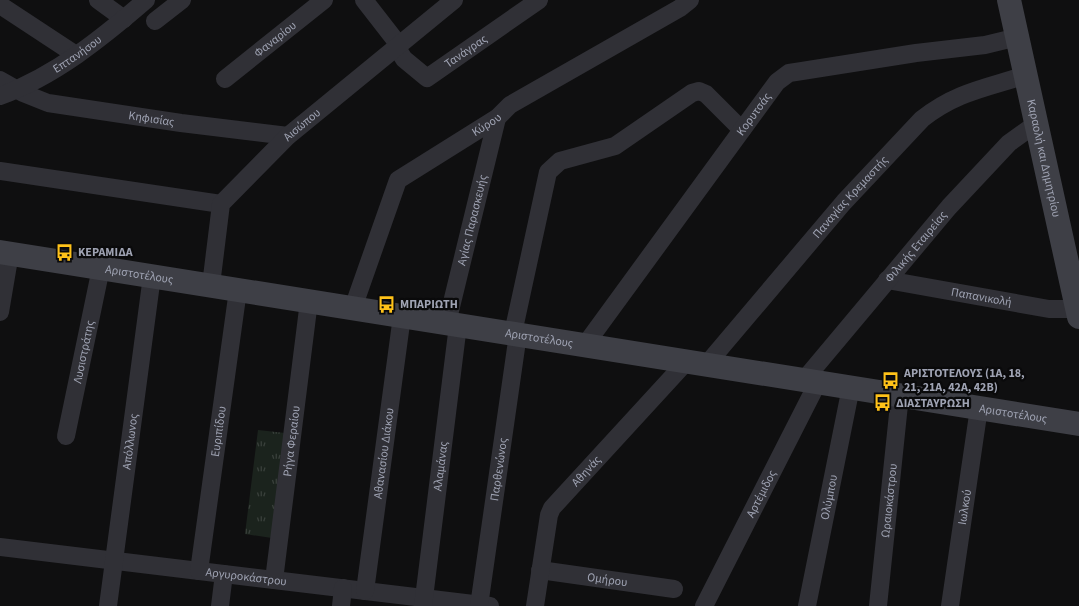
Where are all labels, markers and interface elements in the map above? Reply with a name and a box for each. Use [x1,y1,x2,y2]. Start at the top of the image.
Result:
street label: Φαναρίου [251,17,300,62]
street label: Τανάγρας [441,31,491,72]
street label: Επτανήσου [50,32,105,78]
street label: Κορυτσάς [733,89,776,139]
street label: Καραολή και Δημητρίου [1022,98,1065,219]
street label: Αισώπου [280,105,325,145]
street label: Κηφισίας [127,107,176,131]
street label: Κύρου [469,110,506,141]
street label: Παναγίας Κρεμαστής [809,152,892,242]
street label: Αγίας Παρασκευής [453,173,492,267]
street label: Φιλικής Εταιρείας [881,207,951,287]
bus stop icon: ΚΕΡΑΜΙΔΑ [54,242,74,262]
place label: ΚΕΡΑΜΙΔΑ [78,244,133,261]
street label: Αριστοτέλους [104,261,174,288]
street label: Παπανικολή [950,284,1013,311]
bus stop icon: ΜΠΑΡΙΩΤΗ [376,294,396,314]
place label: ΜΠΑΡΙΩΤΗ [400,296,458,313]
street label: Λυσιστράτης [69,319,99,385]
street label: Αριστοτέλους [504,325,574,352]
place label: ΑΡΙΣΤΟΤΕΛΟΥΣ (1Α, 18, 21, 21Α, 42Α, 42Β) [903,365,1025,396]
bus stop icon: ΑΡΙΣΤΟΤΕΛΟΥΣ (1Α, 18, 21, 21Α, 42Α, 42Β) [880,370,900,390]
bus stop icon: ΔΙΑΣΤΑΥΡΩΣΗ [872,393,892,413]
place label: ΔΙΑΣΤΑΥΡΩΣΗ [896,395,970,412]
street label: Αριστοτέλους [978,400,1048,428]
street label: Ευριπίδου [207,405,231,458]
street label: Ρήγα Φεραίου [279,405,305,478]
street label: Αθανασίου Διάκου [370,407,399,500]
street label: Απόλλωνος [118,412,143,471]
street label: Παρθενώνος [486,437,512,502]
street label: Αλαμάνας [429,440,452,492]
street label: Αθηνάς [568,452,605,491]
street label: Ωραιοκάστρου [877,463,902,539]
street label: Αρτέμιδος [742,467,781,521]
street label: Ολύμπου [817,473,842,521]
street label: Ιωλκού [954,488,976,526]
street label: Αργυροκάστρου [205,564,288,590]
street label: Ομήρου [586,569,628,591]

